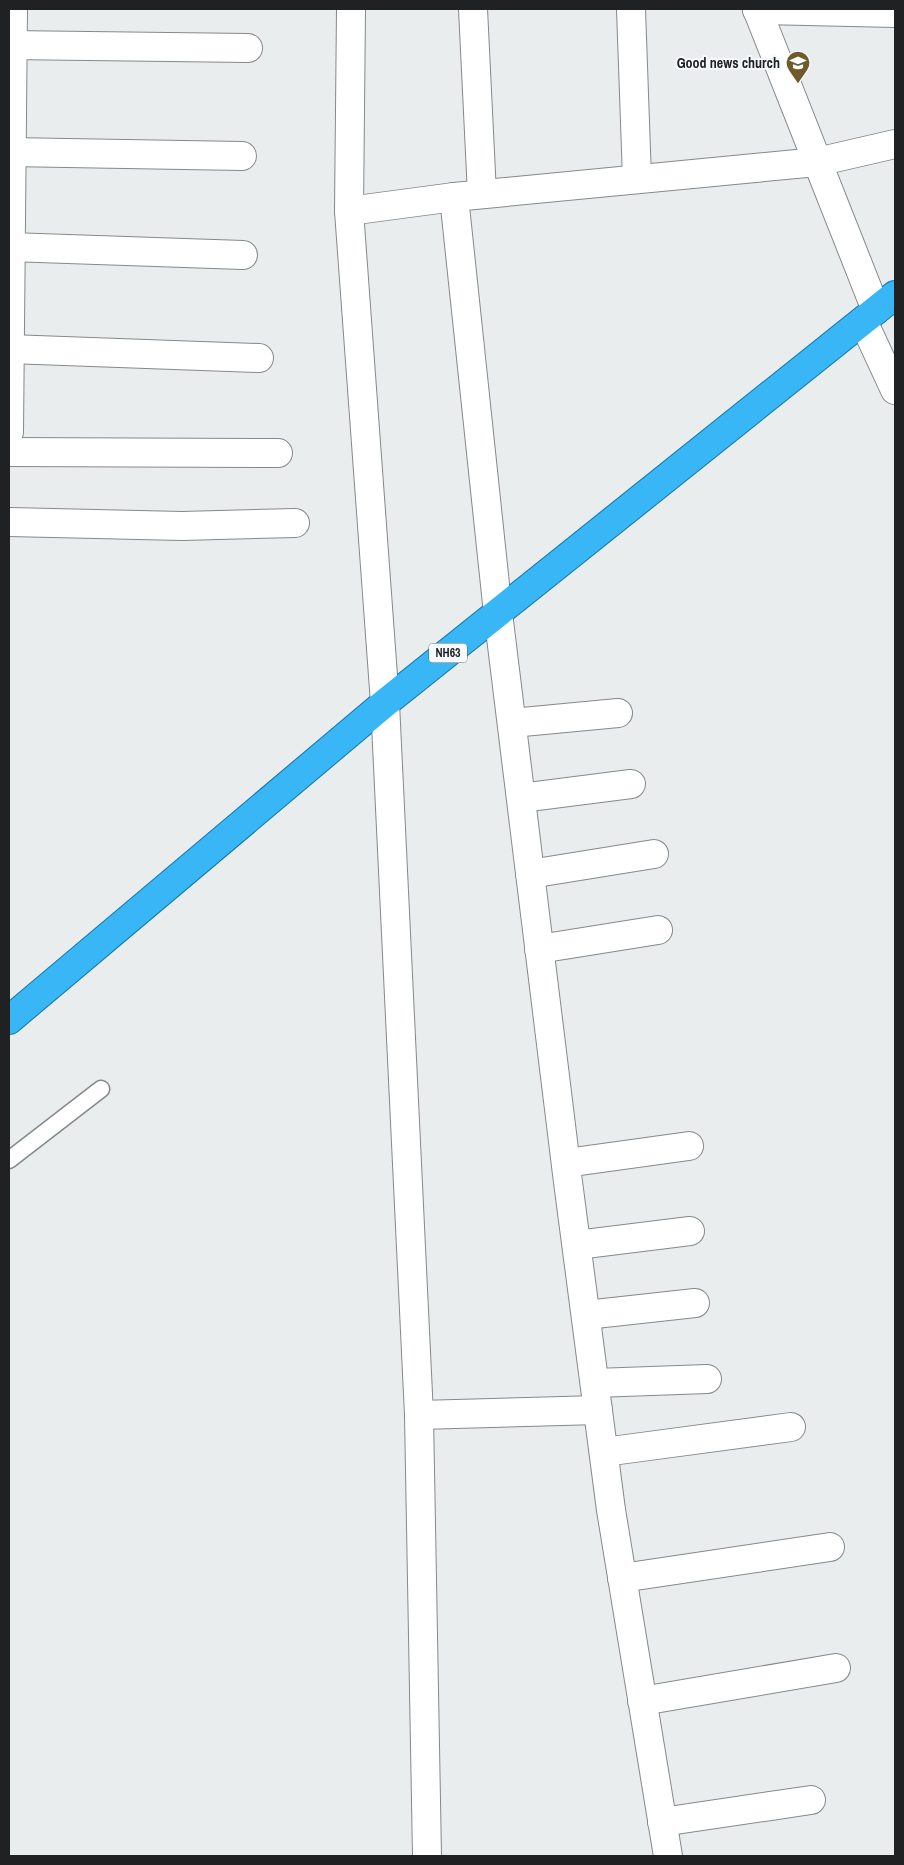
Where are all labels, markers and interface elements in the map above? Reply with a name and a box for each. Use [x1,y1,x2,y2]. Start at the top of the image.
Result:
school or university icon: Good news church [785,50,811,84]
place label: Good news church [677,54,780,72]
road number: NH63 [429,644,467,662]

